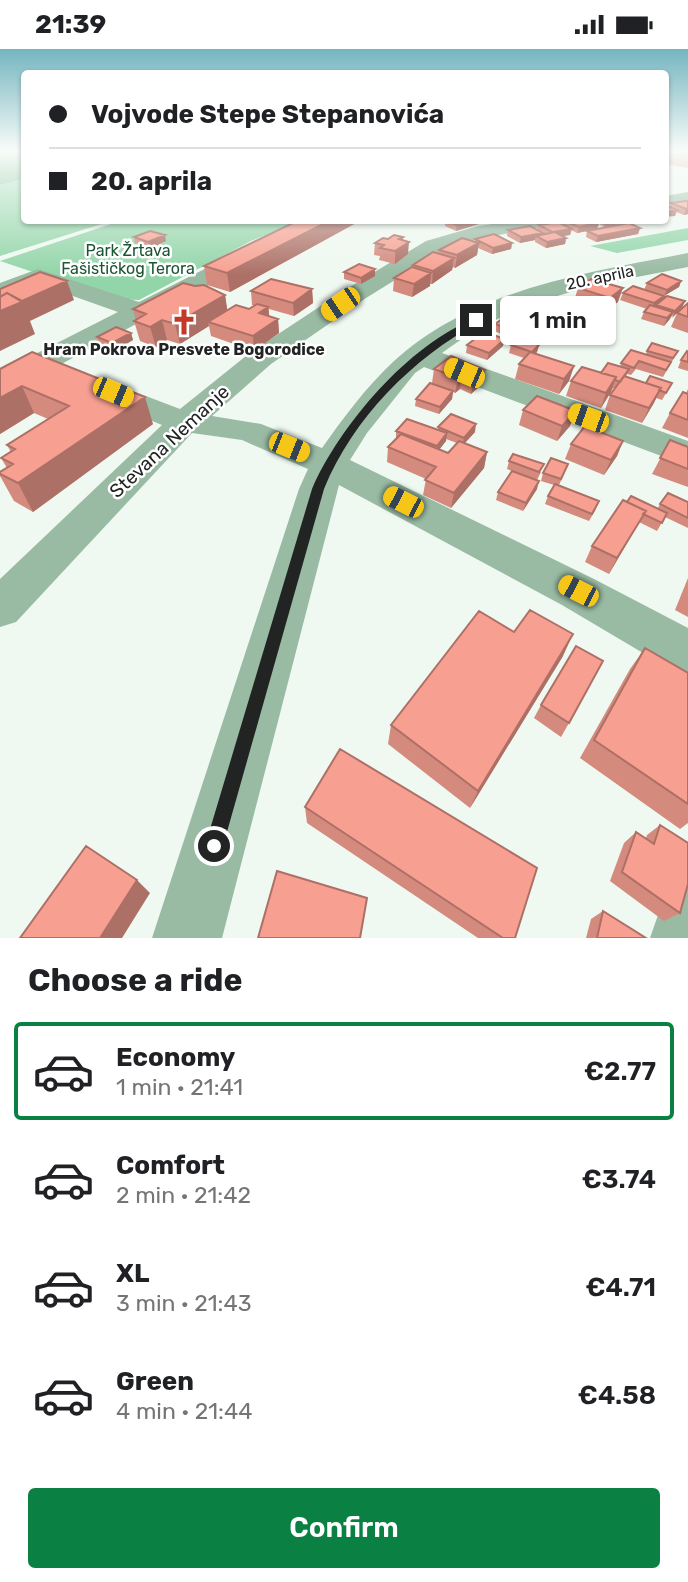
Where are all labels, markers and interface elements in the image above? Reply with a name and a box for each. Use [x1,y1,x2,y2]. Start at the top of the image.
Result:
text: 21:39 [35,9,106,40]
text: Vojvode Stepe Stepanovića [91,99,444,130]
text: 20. aprila [91,166,212,197]
park label: Park Žrtava Fašističkog Terora [61,241,195,278]
street label: 20. aprila [565,261,635,294]
car [317,284,364,324]
callout: 1 min [500,295,616,345]
route end [460,304,492,336]
text: 1 min [529,306,587,334]
church icon: Hram Pokrova Presvete Bogorodice [169,307,199,337]
place label: Hram Pokrova Presvete Bogorodice [43,340,325,359]
car [441,355,488,391]
car [90,374,137,410]
street label: Stevana Nemanje [105,380,234,503]
car [565,401,612,435]
car [266,429,313,465]
car [380,483,427,521]
car [555,572,602,610]
route start [198,830,230,862]
text: Choose a ride [28,961,242,999]
icon: car [32,1040,95,1103]
text: Economy [116,1042,235,1073]
text: €2.77 [584,1056,656,1087]
text: 1 min · 21:41 [116,1073,243,1101]
icon: car [32,1148,95,1211]
text: Comfort [116,1150,225,1181]
text: €3.74 [582,1164,656,1195]
text: 2 min · 21:42 [116,1181,251,1209]
icon: car [32,1256,95,1319]
text: XL [116,1258,149,1289]
text: €4.71 [585,1272,656,1303]
text: 3 min · 21:43 [116,1289,252,1317]
icon: car [32,1364,95,1427]
text: Green [116,1366,194,1397]
text: €4.58 [578,1380,656,1411]
text: 4 min · 21:44 [116,1397,253,1425]
button: Confirm [28,1488,660,1568]

